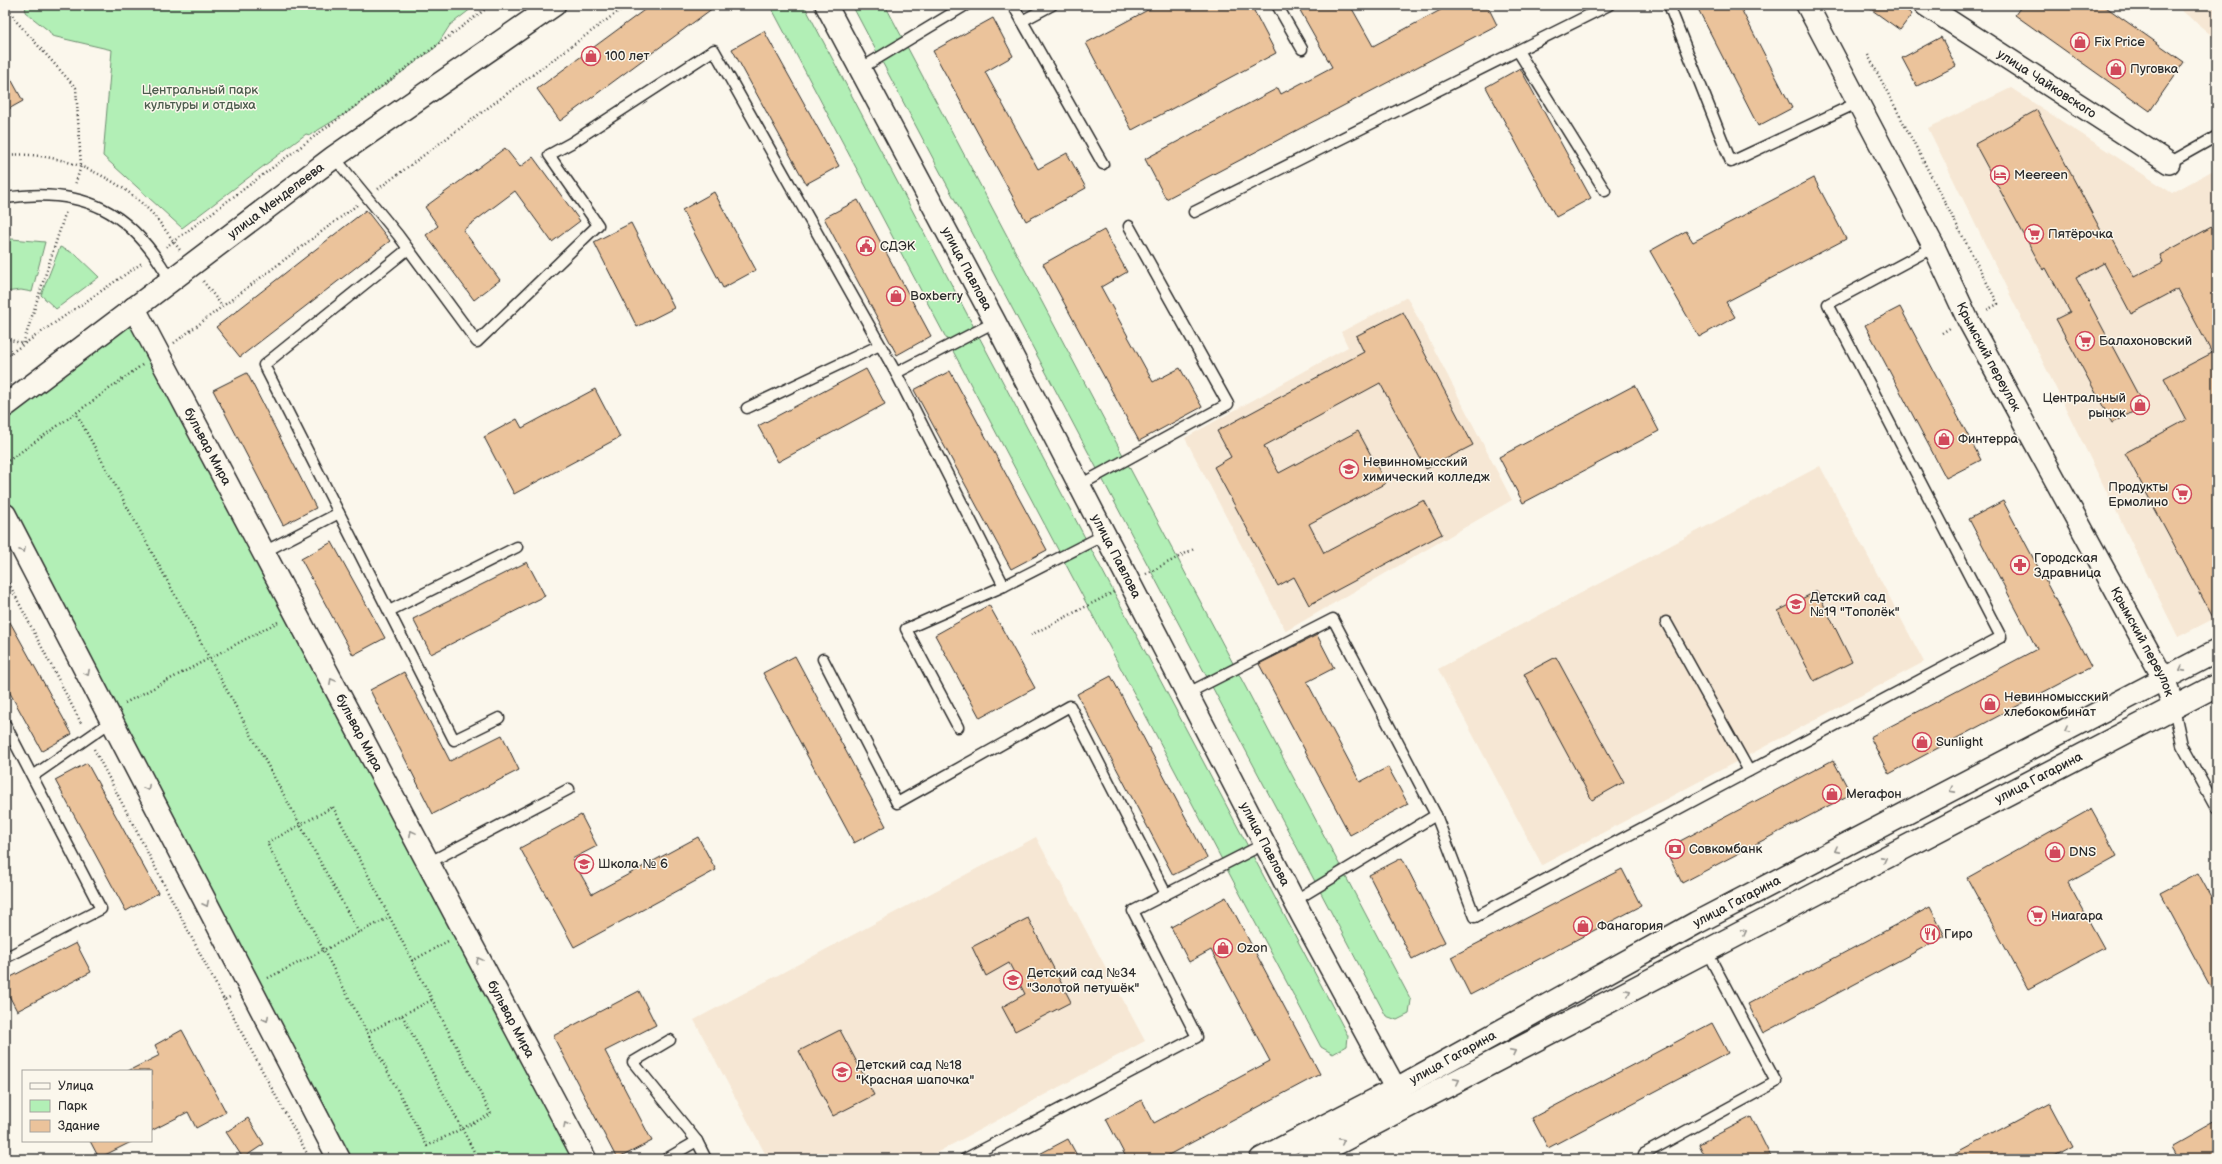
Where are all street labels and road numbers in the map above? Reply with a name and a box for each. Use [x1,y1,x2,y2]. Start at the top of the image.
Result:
street label: улица Чайковского [1994,46,2100,122]
street label: улица Менделеева [225,159,328,242]
street label: улица Павлова [938,224,996,314]
street label: Крымский переулок [1953,300,2024,414]
street label: бульвар Мира [180,405,235,489]
street label: улица Павлова [1088,512,1145,601]
street label: Крымский переулок [2107,584,2177,699]
street label: бульвар Мира [332,691,386,775]
street label: улица Гагарина [1992,748,2085,807]
street label: улица Павлова [1237,799,1293,889]
street label: улица Гагарина [1690,872,1784,931]
street label: бульвар Мира [484,978,538,1061]
street label: улица Гагарина [1407,1027,1499,1088]

